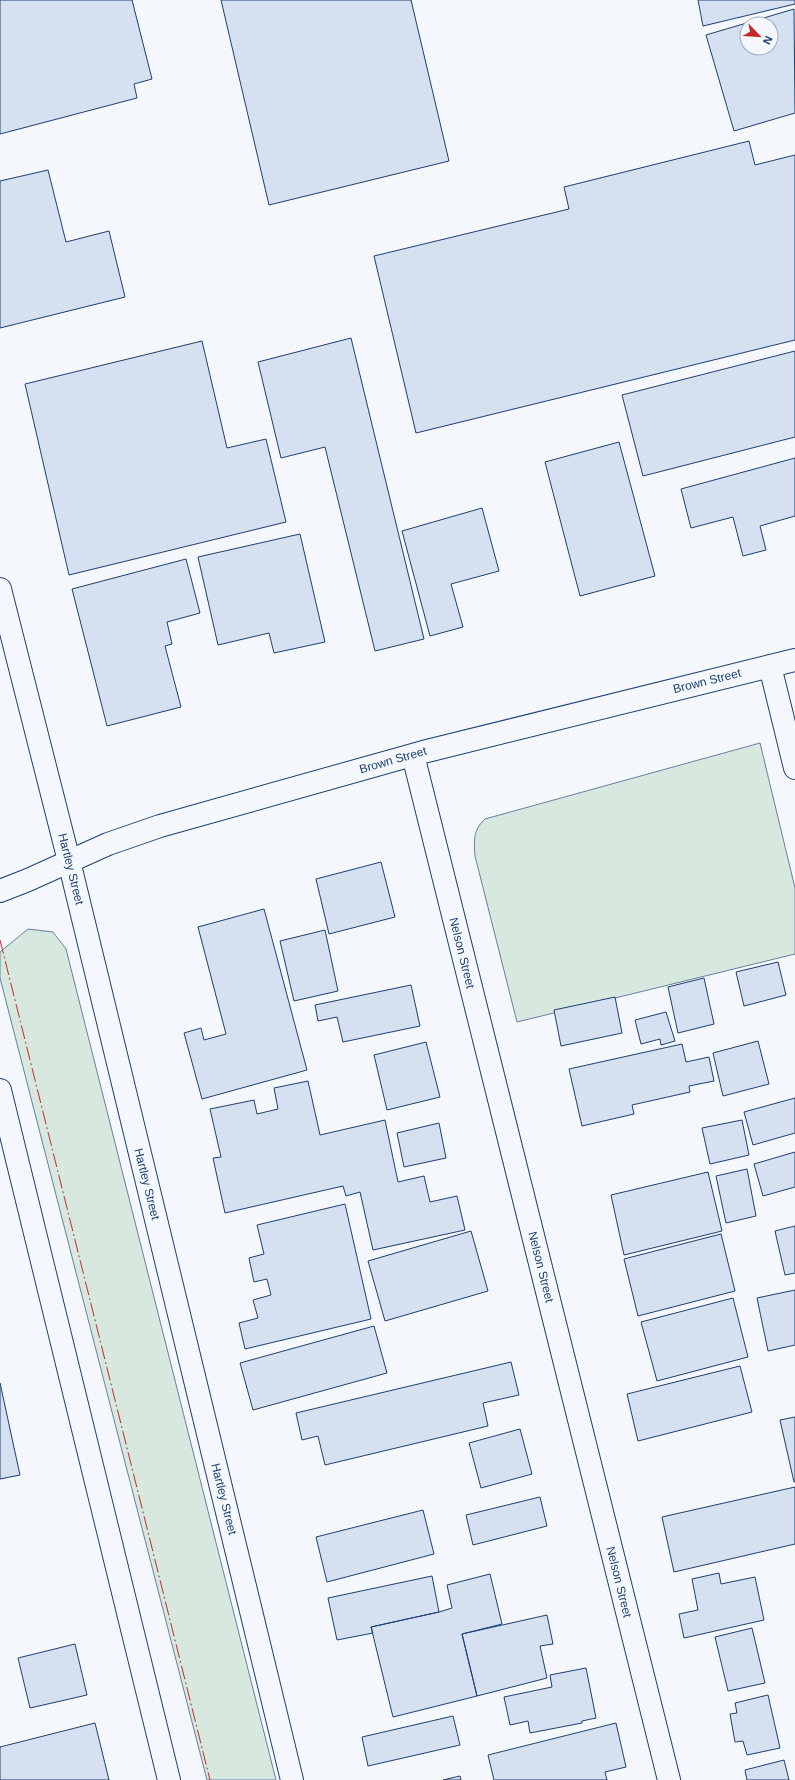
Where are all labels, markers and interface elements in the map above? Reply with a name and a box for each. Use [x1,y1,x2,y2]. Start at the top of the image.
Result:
north arrow [739,16,779,56]
text: N [761,34,775,46]
street label: Brown Street [672,666,743,696]
street label: Brown Street [358,744,429,776]
street label: Hartley Street [55,832,87,907]
street label: Nelson Street [446,916,478,991]
street label: Hartley Street [131,1147,163,1222]
street label: Nelson Street [525,1230,557,1305]
street label: Hartley Street [208,1462,240,1537]
street label: Nelson Street [603,1545,635,1620]

